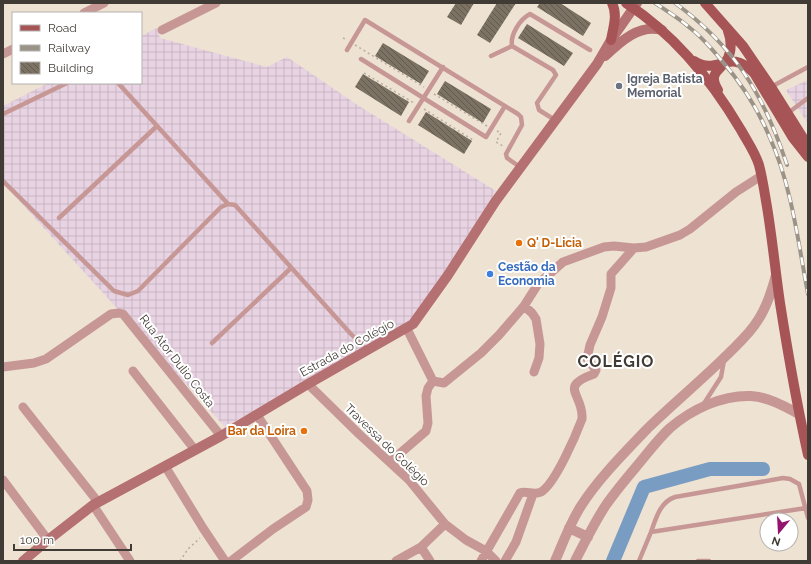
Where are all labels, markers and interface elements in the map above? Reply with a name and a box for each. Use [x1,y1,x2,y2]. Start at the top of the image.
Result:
legend [12,12,142,84]
text: Road [48,21,77,35]
text: Railway [48,41,91,55]
text: Building [48,61,94,75]
place label: Igreja Batista Memorial [627,72,703,100]
marker: Igreja Batista Memorial [614,81,624,91]
place label: Q' D-Licia [527,236,582,250]
marker: Q' D-Licia [514,238,524,248]
place label: Cestão da Economia [498,260,556,288]
marker: Cestão da Economia [485,269,495,279]
street label: Rua Ator Dulio Costa [137,312,217,410]
street label: Estrada do Colégio [298,316,396,380]
district label: COLÉGIO [578,351,654,371]
street label: Travessa do Colégio [342,401,432,489]
place label: Bar da Loira [227,424,296,438]
marker: Bar da Loira [299,426,309,436]
north arrow [759,512,799,552]
scale bar [14,526,131,552]
text: 100 m [20,533,54,547]
text: N [770,534,782,549]

